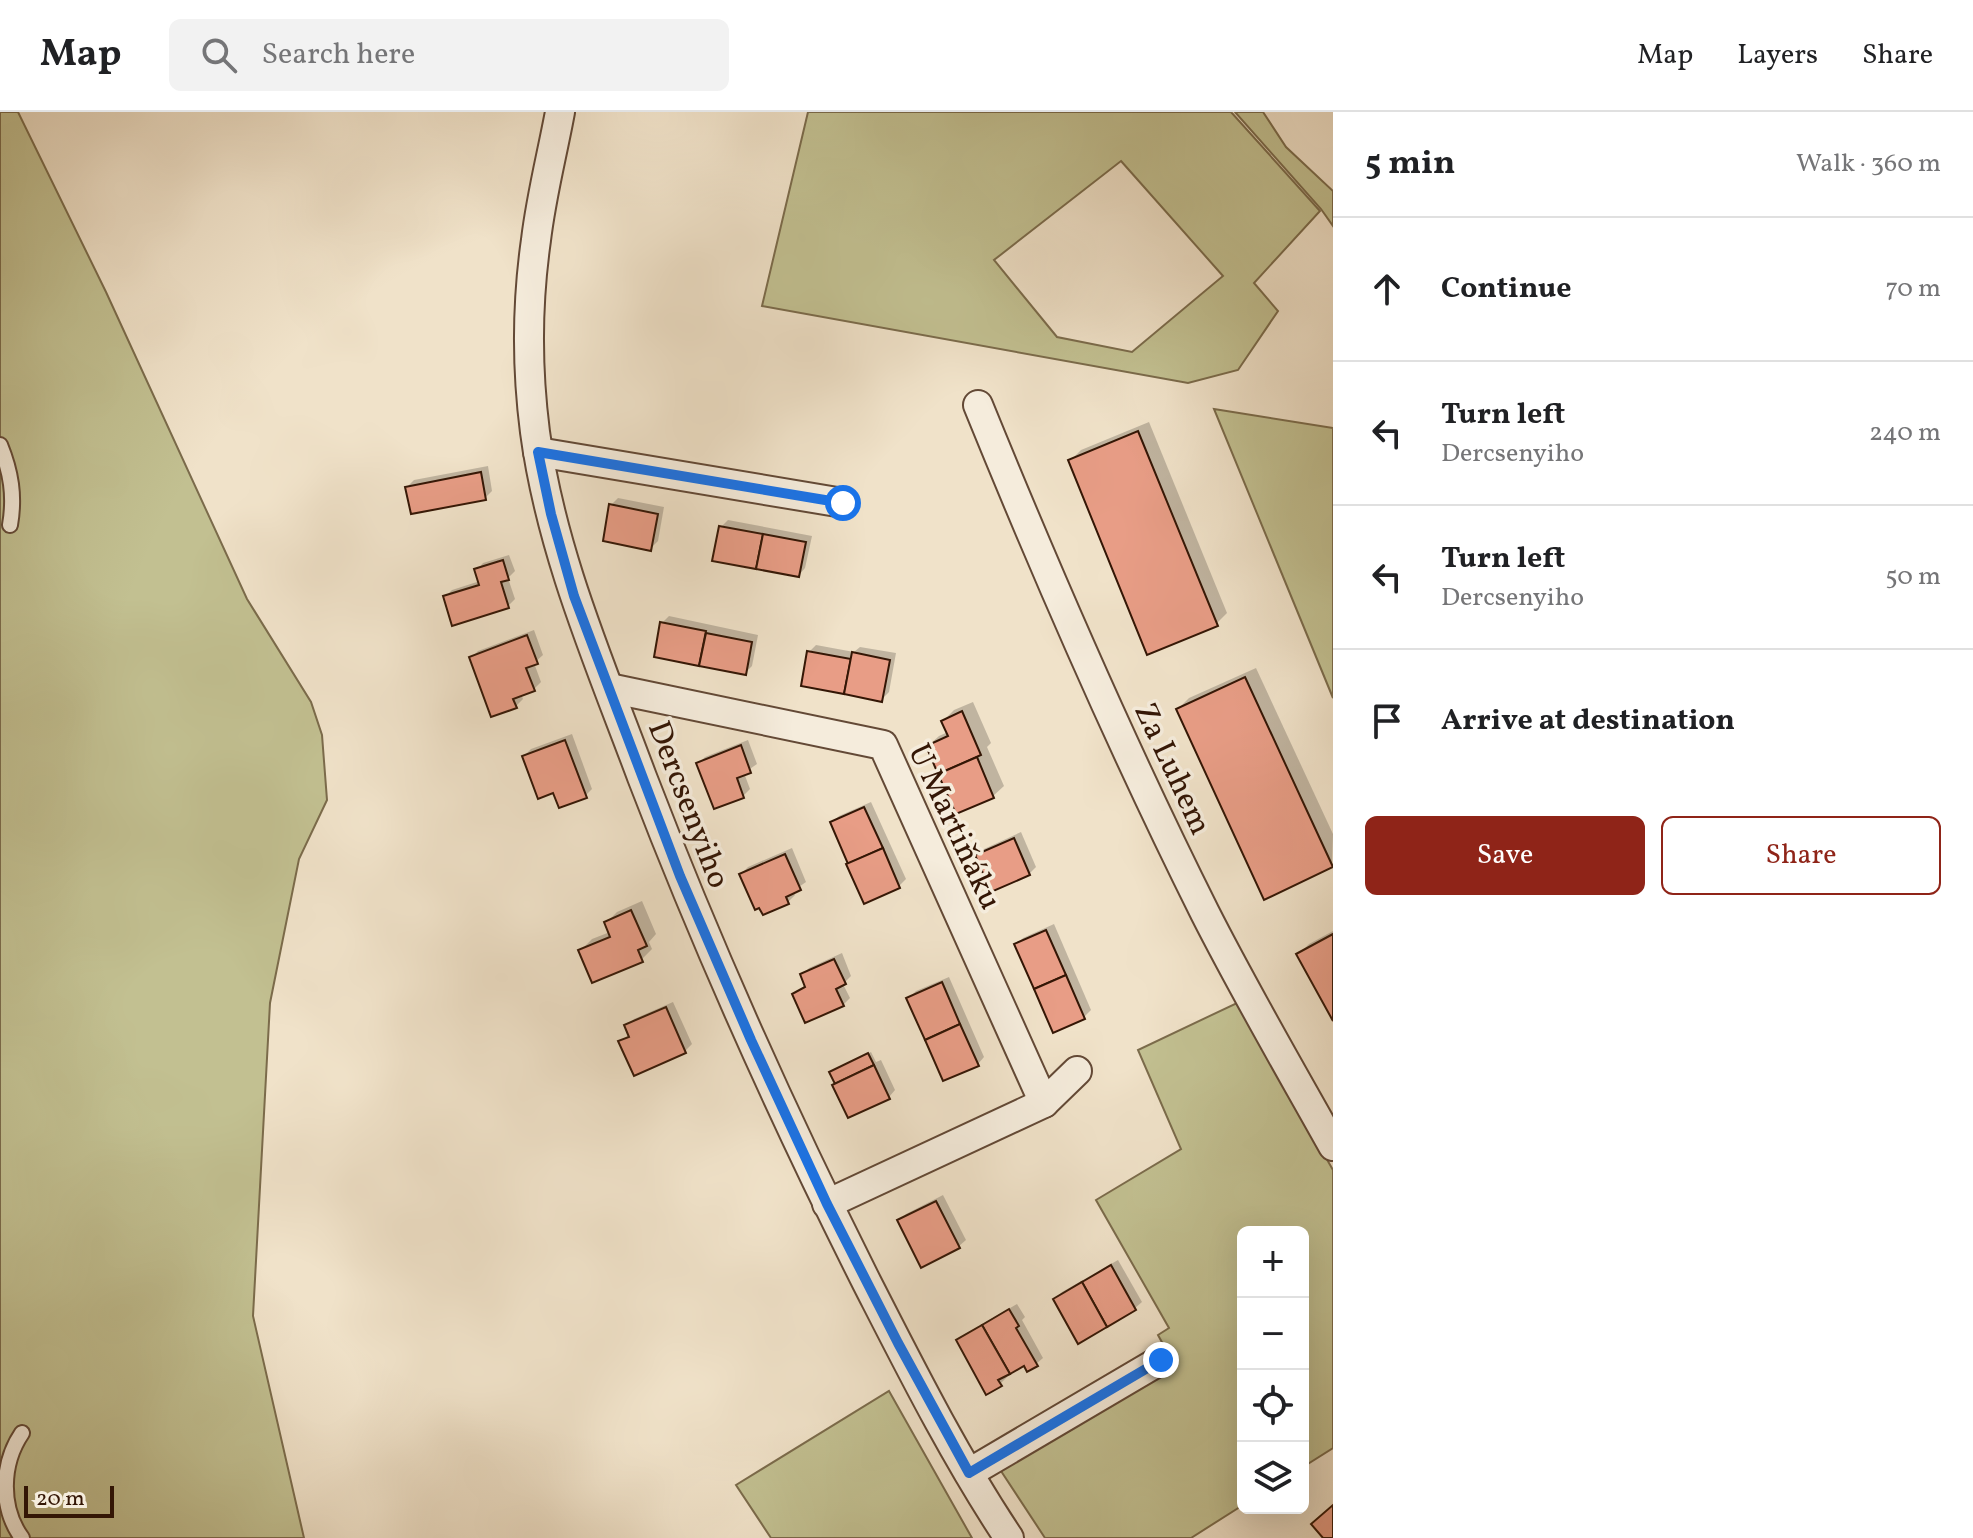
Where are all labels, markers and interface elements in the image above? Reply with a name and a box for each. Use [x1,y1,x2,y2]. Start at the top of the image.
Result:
search box [169,19,729,91]
text: Map [40,29,121,82]
icon: search [197,33,241,77]
text: Search here [261,34,415,76]
text: Map [1637,36,1693,75]
text: Layers [1737,36,1818,75]
text: Share [1862,36,1933,75]
text: 5 min [1365,141,1455,188]
text: Walk · 360 m [1796,146,1941,182]
icon: ahead [1365,267,1409,311]
text: Continue [1441,268,1572,310]
text: 70 m [1886,271,1941,307]
text: Turn left [1441,394,1565,436]
icon: left [1365,411,1409,455]
text: 240 m [1869,415,1941,451]
text: Dercsenyiho [1441,436,1584,472]
route start [825,485,861,521]
text: Turn left [1441,538,1565,580]
icon: left [1365,555,1409,599]
text: 50 m [1885,559,1941,595]
text: Dercsenyiho [1441,580,1584,616]
street label: Za Luhem [1122,696,1221,842]
icon: arrive [1365,699,1409,743]
text: Arrive at destination [1441,700,1735,742]
street label: Dercsenyiho [635,715,739,895]
street label: U Martiňáku [896,737,1011,917]
button: Save [1365,816,1645,895]
button: Share [1661,816,1941,895]
map controls [1237,1226,1309,1514]
button: + [1237,1226,1309,1298]
button: − [1237,1298,1309,1370]
route end [1143,1342,1179,1378]
button: locate [1237,1370,1309,1442]
button: layers [1237,1442,1309,1514]
scale bar [24,1482,114,1518]
text: 20 m [36,1484,85,1515]

